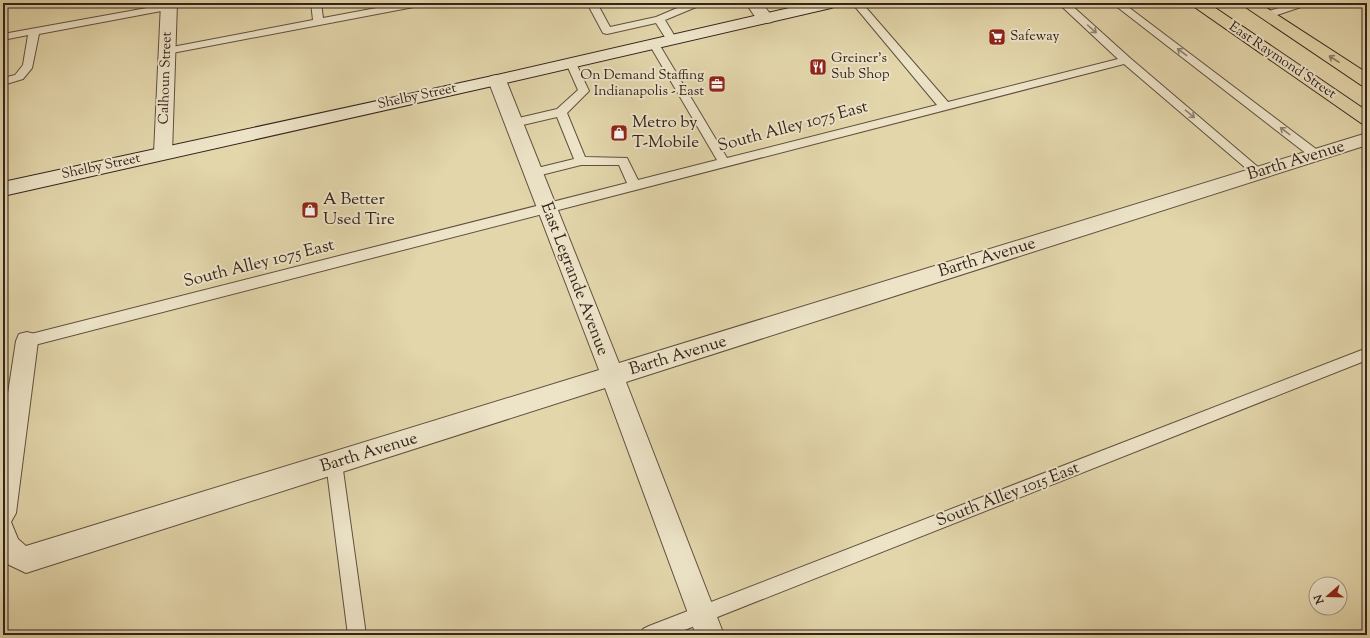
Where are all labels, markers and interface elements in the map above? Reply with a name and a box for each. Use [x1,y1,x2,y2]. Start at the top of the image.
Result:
street label: East Raymond Street [1224,18,1340,105]
one-way arrow [1087,24,1097,34]
supermarket icon: Safeway [987,27,1007,47]
place label: Safeway [1010,27,1059,47]
street label: Calhoun Street [154,31,178,125]
one-way arrow [1176,48,1187,57]
place label: Greiner's Sub Shop [831,49,890,85]
one-way arrow [1328,55,1340,63]
restaurant icon: Greiner's Sub Shop [808,57,828,77]
place label: On Demand Staffing Indianapolis - East [580,66,704,102]
office icon: On Demand Staffing Indianapolis - East [707,74,727,94]
street label: Shelby Street [376,79,459,115]
street label: South Alley 1075 East [715,95,871,159]
one-way arrow [1185,110,1195,119]
place label: Metro by T-Mobile [632,111,699,155]
shop icon: Metro by T-Mobile [609,123,629,143]
one-way arrow [1280,127,1291,135]
street label: Barth Avenue [1244,135,1348,187]
street label: Shelby Street [60,149,143,185]
place label: A Better Used Tire [323,188,395,232]
street label: East Legrande Avenue [534,199,614,359]
shop icon: A Better Used Tire [300,200,320,220]
street label: Barth Avenue [935,232,1039,284]
street label: South Alley 1075 East [181,234,337,294]
street label: Barth Avenue [626,330,730,382]
street label: Barth Avenue [317,427,421,479]
street label: South Alley 1015 East [933,457,1083,533]
north arrow [1308,576,1348,616]
text: N [1310,592,1329,607]

